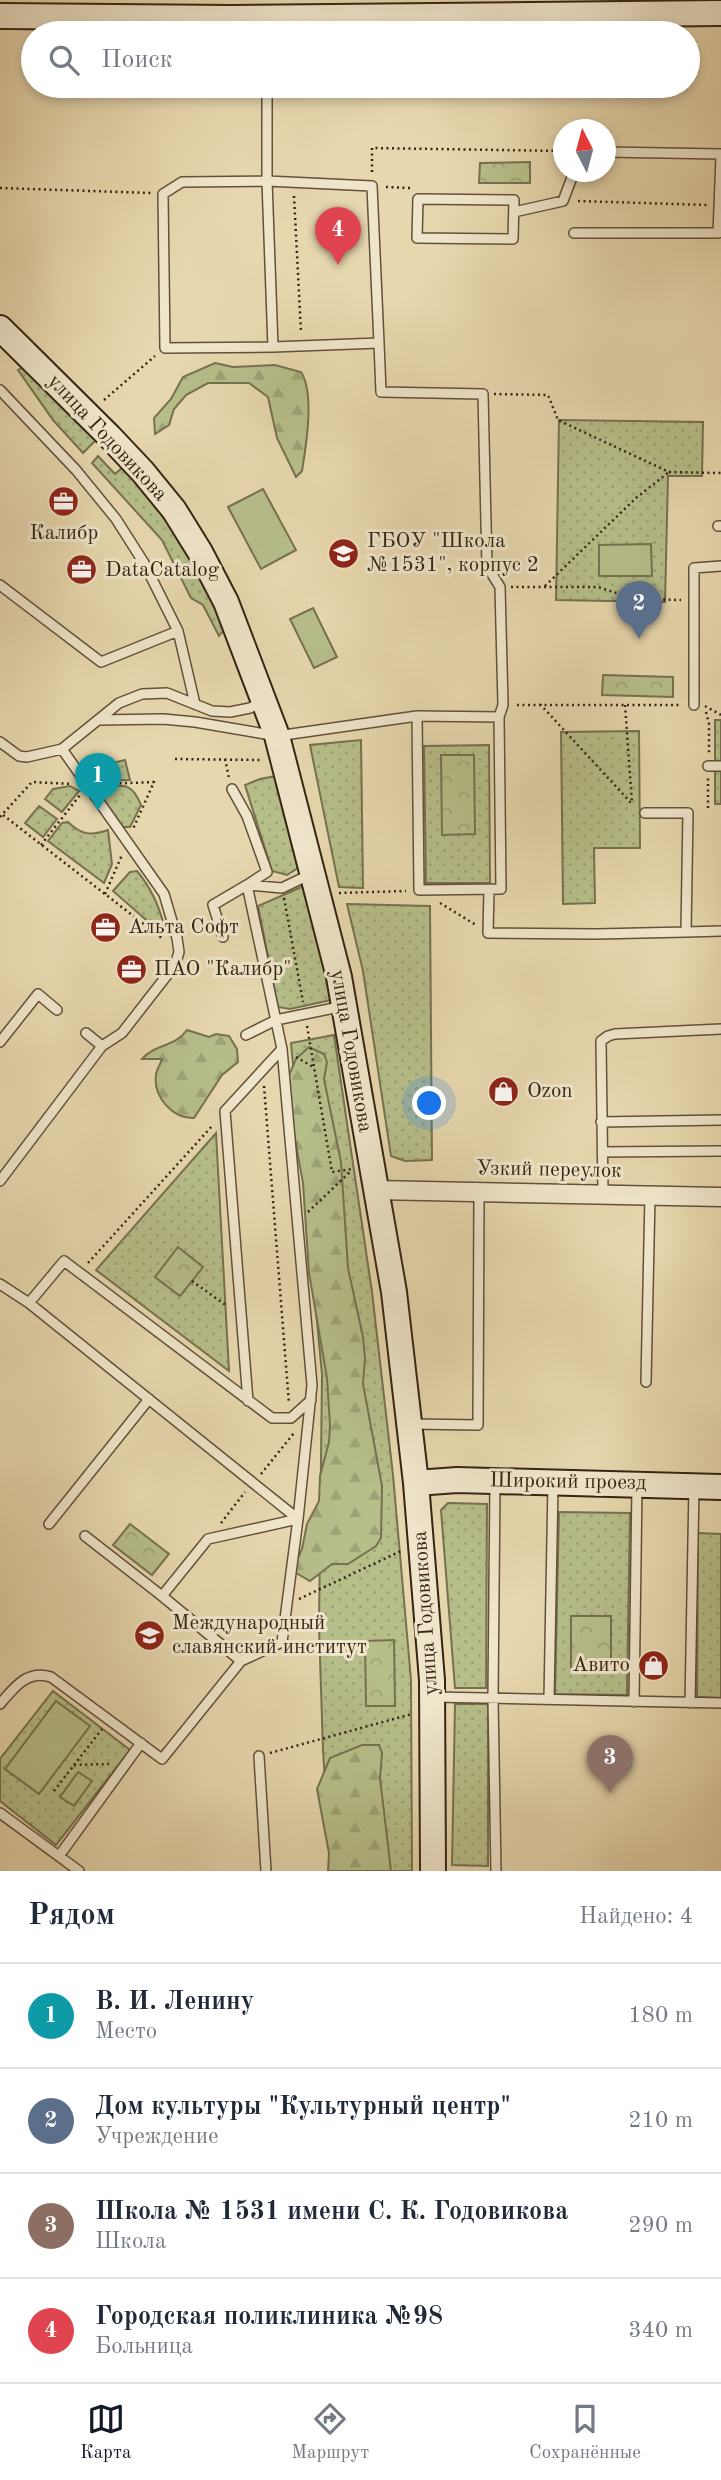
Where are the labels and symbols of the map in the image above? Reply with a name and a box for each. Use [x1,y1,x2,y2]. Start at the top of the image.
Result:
north arrow [553,119,616,182]
pin: 4 [315,207,361,265]
street label: улица Годовикова [43,370,171,506]
office icon: Калибр [47,484,81,518]
place label: Калибр [30,523,98,544]
place label: ГБОУ "Школа №1531", корпус 2 [367,531,539,576]
school or university icon: ГБОУ "Школа №1531", корпус 2 [327,536,361,570]
office icon: DataCatalog [65,553,99,587]
place label: DataCatalog [105,560,220,581]
pin: 2 [616,581,662,639]
pin: 1 [75,753,121,811]
office icon: Альта Софт [88,910,122,944]
place label: Альта Софт [128,917,239,938]
office icon: ПАО "Калибр" [114,952,148,986]
place label: ПАО "Калибр" [154,959,292,980]
street label: улица Годовикова [326,968,376,1134]
shop icon: Ozon [487,1074,521,1108]
place label: Ozon [527,1081,573,1102]
your location [412,1086,446,1120]
street label: Узкий переулок [476,1158,622,1182]
street label: Широкий проезд [490,1470,647,1494]
street label: улица Годовикова [410,1530,442,1696]
place label: Международный славянский институт [172,1613,367,1658]
school or university icon: Международный славянский институт [132,1618,166,1652]
shop icon: Авито [636,1648,670,1682]
place label: Авито [572,1655,630,1676]
pin: 3 [587,1735,633,1793]

